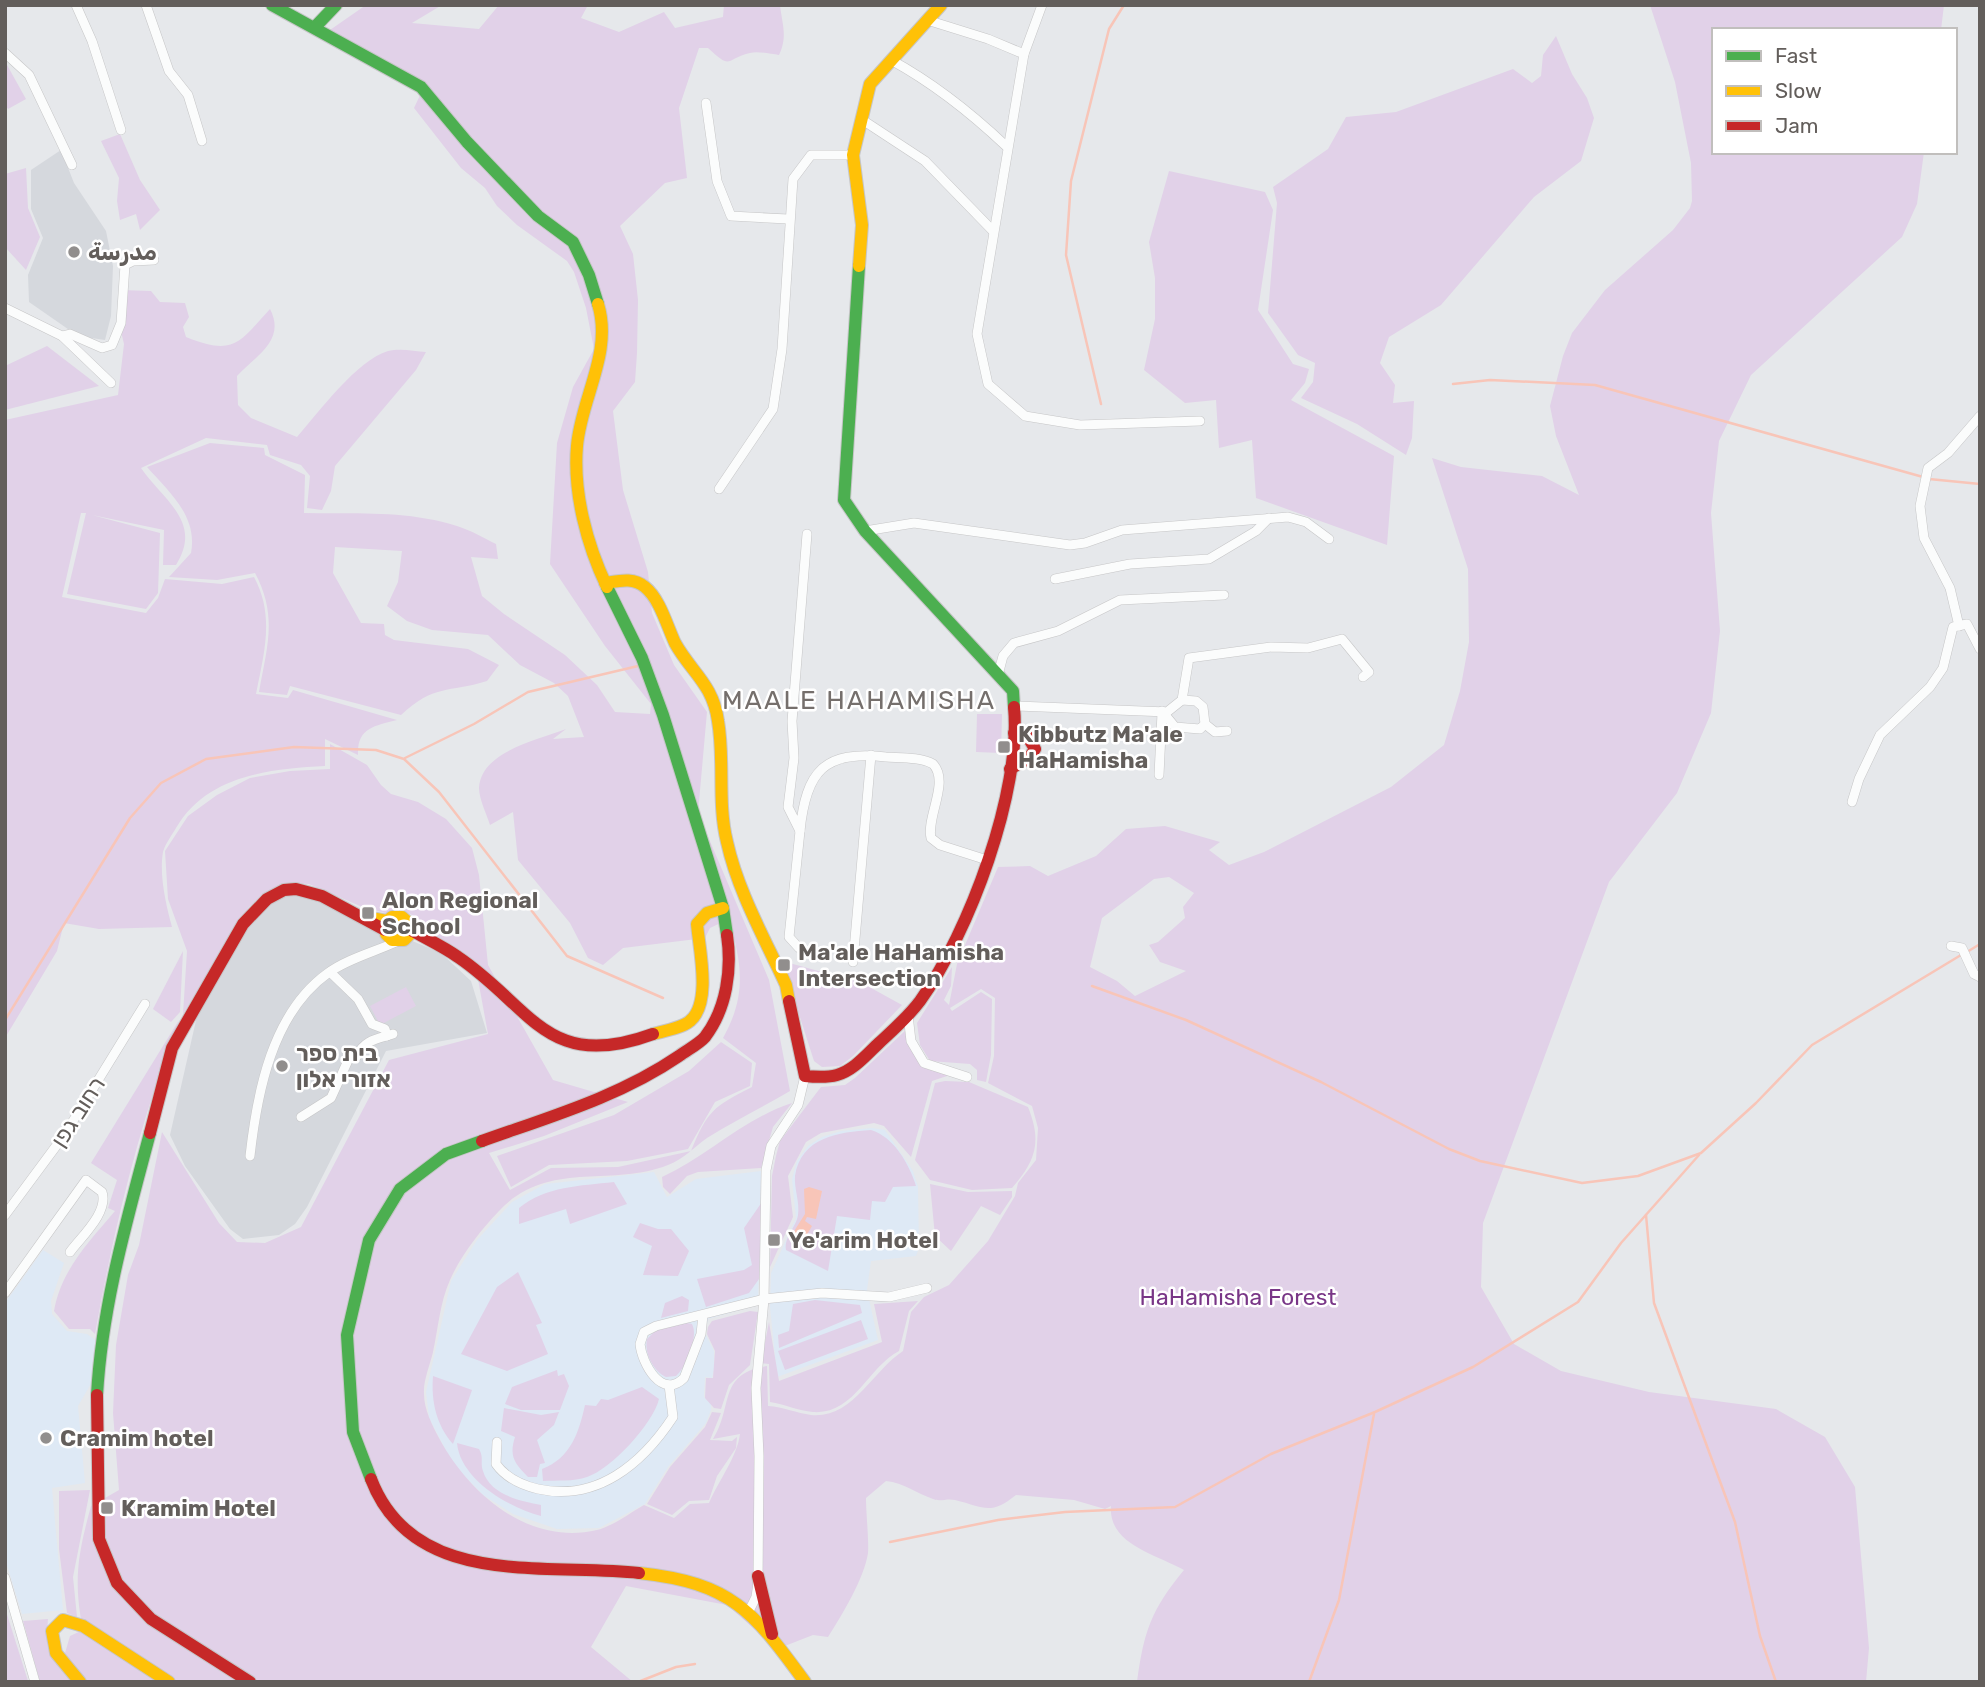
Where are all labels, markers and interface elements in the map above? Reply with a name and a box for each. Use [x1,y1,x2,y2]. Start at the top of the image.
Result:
legend [1712,28,1957,154]
text: Fast [1775,43,1817,68]
text: Slow [1775,78,1822,103]
text: Jam [1775,113,1819,138]
place label: مدرسة [88,238,157,266]
marker: مدرسة [66,244,82,260]
district label: MAALE HAHAMISHA [722,685,996,716]
place label: Kibbutz Ma'ale HaHamisha [1018,720,1183,774]
marker: Kibbutz Ma'ale HaHamisha [996,739,1012,755]
place label: Alon Regional School [382,886,538,940]
marker: Alon Regional School [360,905,376,921]
place label: Ma'ale HaHamisha Intersection [798,938,1004,992]
marker: Ma'ale HaHamisha Intersection [776,957,792,973]
place label: בית ספר אזורי אלון [296,1039,391,1093]
marker: בית ספר אזורי אלון [274,1058,290,1074]
street label: רחוב גפן [45,1071,111,1153]
place label: Ye'arim Hotel [788,1226,938,1254]
marker: Ye'arim Hotel [766,1232,782,1248]
park label: HaHamisha Forest [1140,1283,1336,1311]
place label: Cramim hotel [60,1424,214,1452]
marker: Cramim hotel [38,1430,54,1446]
place label: Kramim Hotel [121,1494,276,1522]
marker: Kramim Hotel [99,1500,115,1516]

